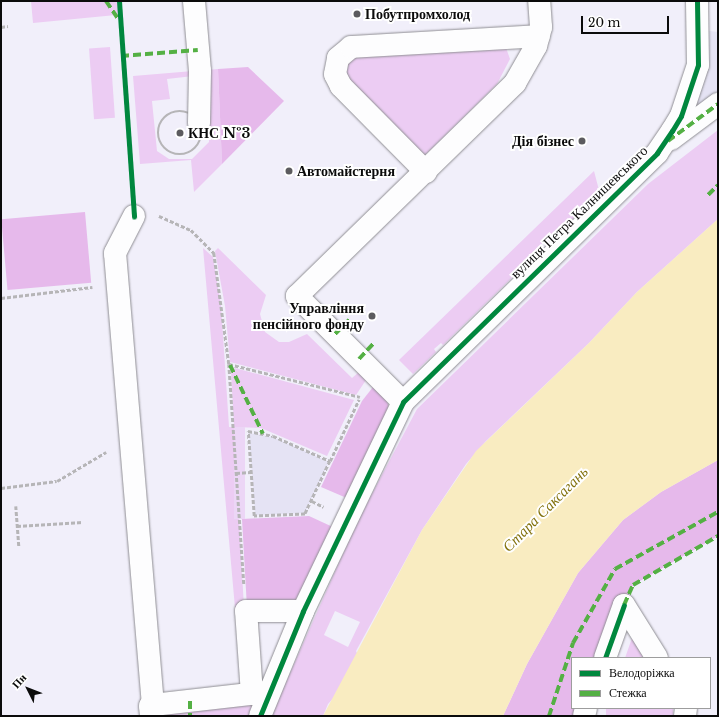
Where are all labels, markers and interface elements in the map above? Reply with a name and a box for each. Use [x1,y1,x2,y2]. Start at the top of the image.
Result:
place label: Побутпромхолод [365,6,470,22]
scale bar [583,8,671,34]
marker: Побутпромхолод [352,9,362,19]
text: 20 m [588,15,620,30]
place label: КНС №3 [188,125,250,141]
marker: КНС №3 [175,128,185,138]
place label: Дія бізнес [512,133,574,149]
marker: Дія бізнес [577,136,587,146]
street label: вулиця Петра Калнишевського [507,142,651,282]
place label: Автомайстерня [297,163,395,179]
marker: Автомайстерня [284,166,294,176]
place label: Управління пенсійного фонду [253,300,364,332]
marker: Управління пенсійного фонду [367,311,377,321]
water label: Стара Саксагань [499,463,591,555]
legend [571,657,711,709]
text: Велодоріжка [609,665,675,680]
north arrow [8,669,48,709]
text: Пн [9,671,29,691]
text: Стежка [609,685,647,700]

